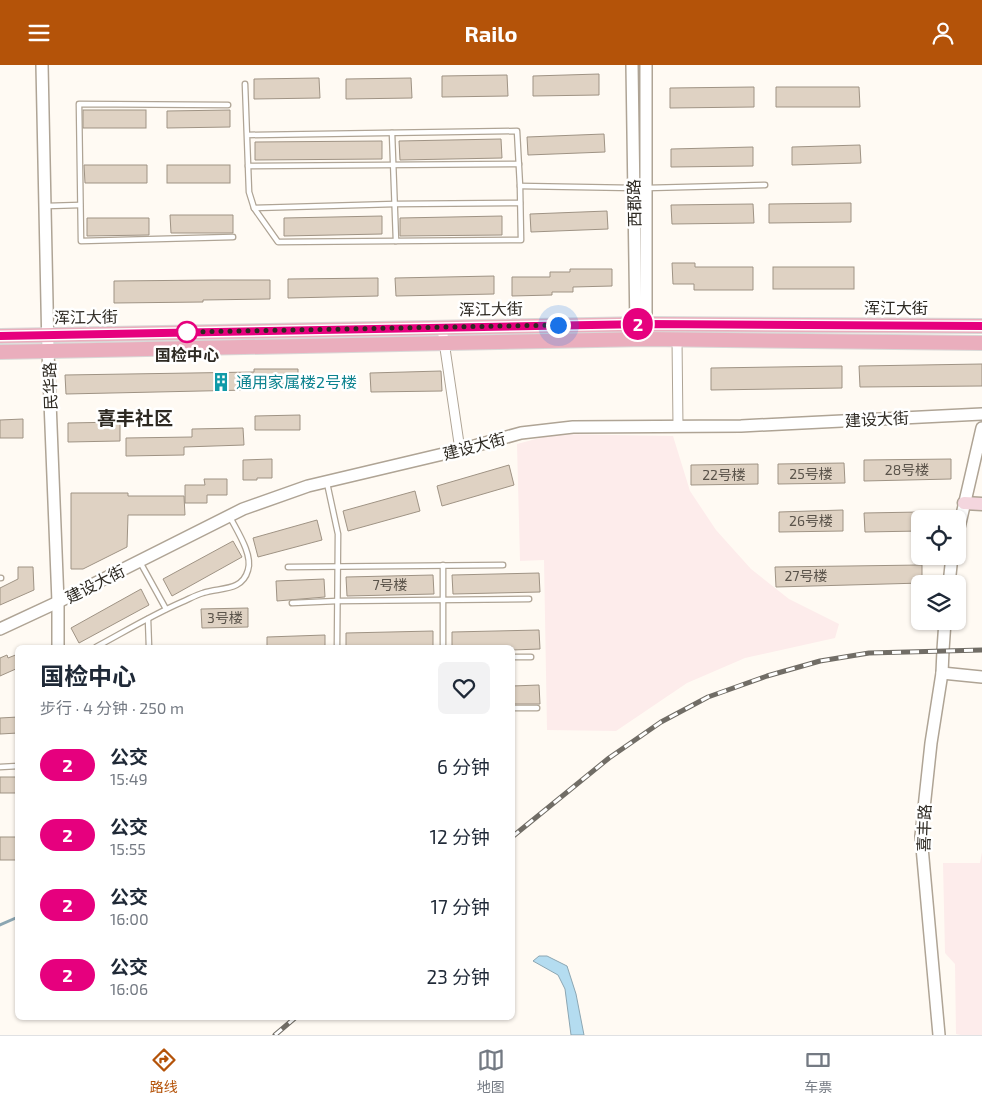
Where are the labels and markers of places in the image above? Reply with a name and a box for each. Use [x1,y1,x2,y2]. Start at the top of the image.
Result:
marker: 国检中心 [176,321,198,343]
place label: 国检中心 [155,345,219,364]
building icon: 通用家属楼2号楼 [210,371,232,393]
place label: 通用家属楼2号楼 [236,372,357,391]

